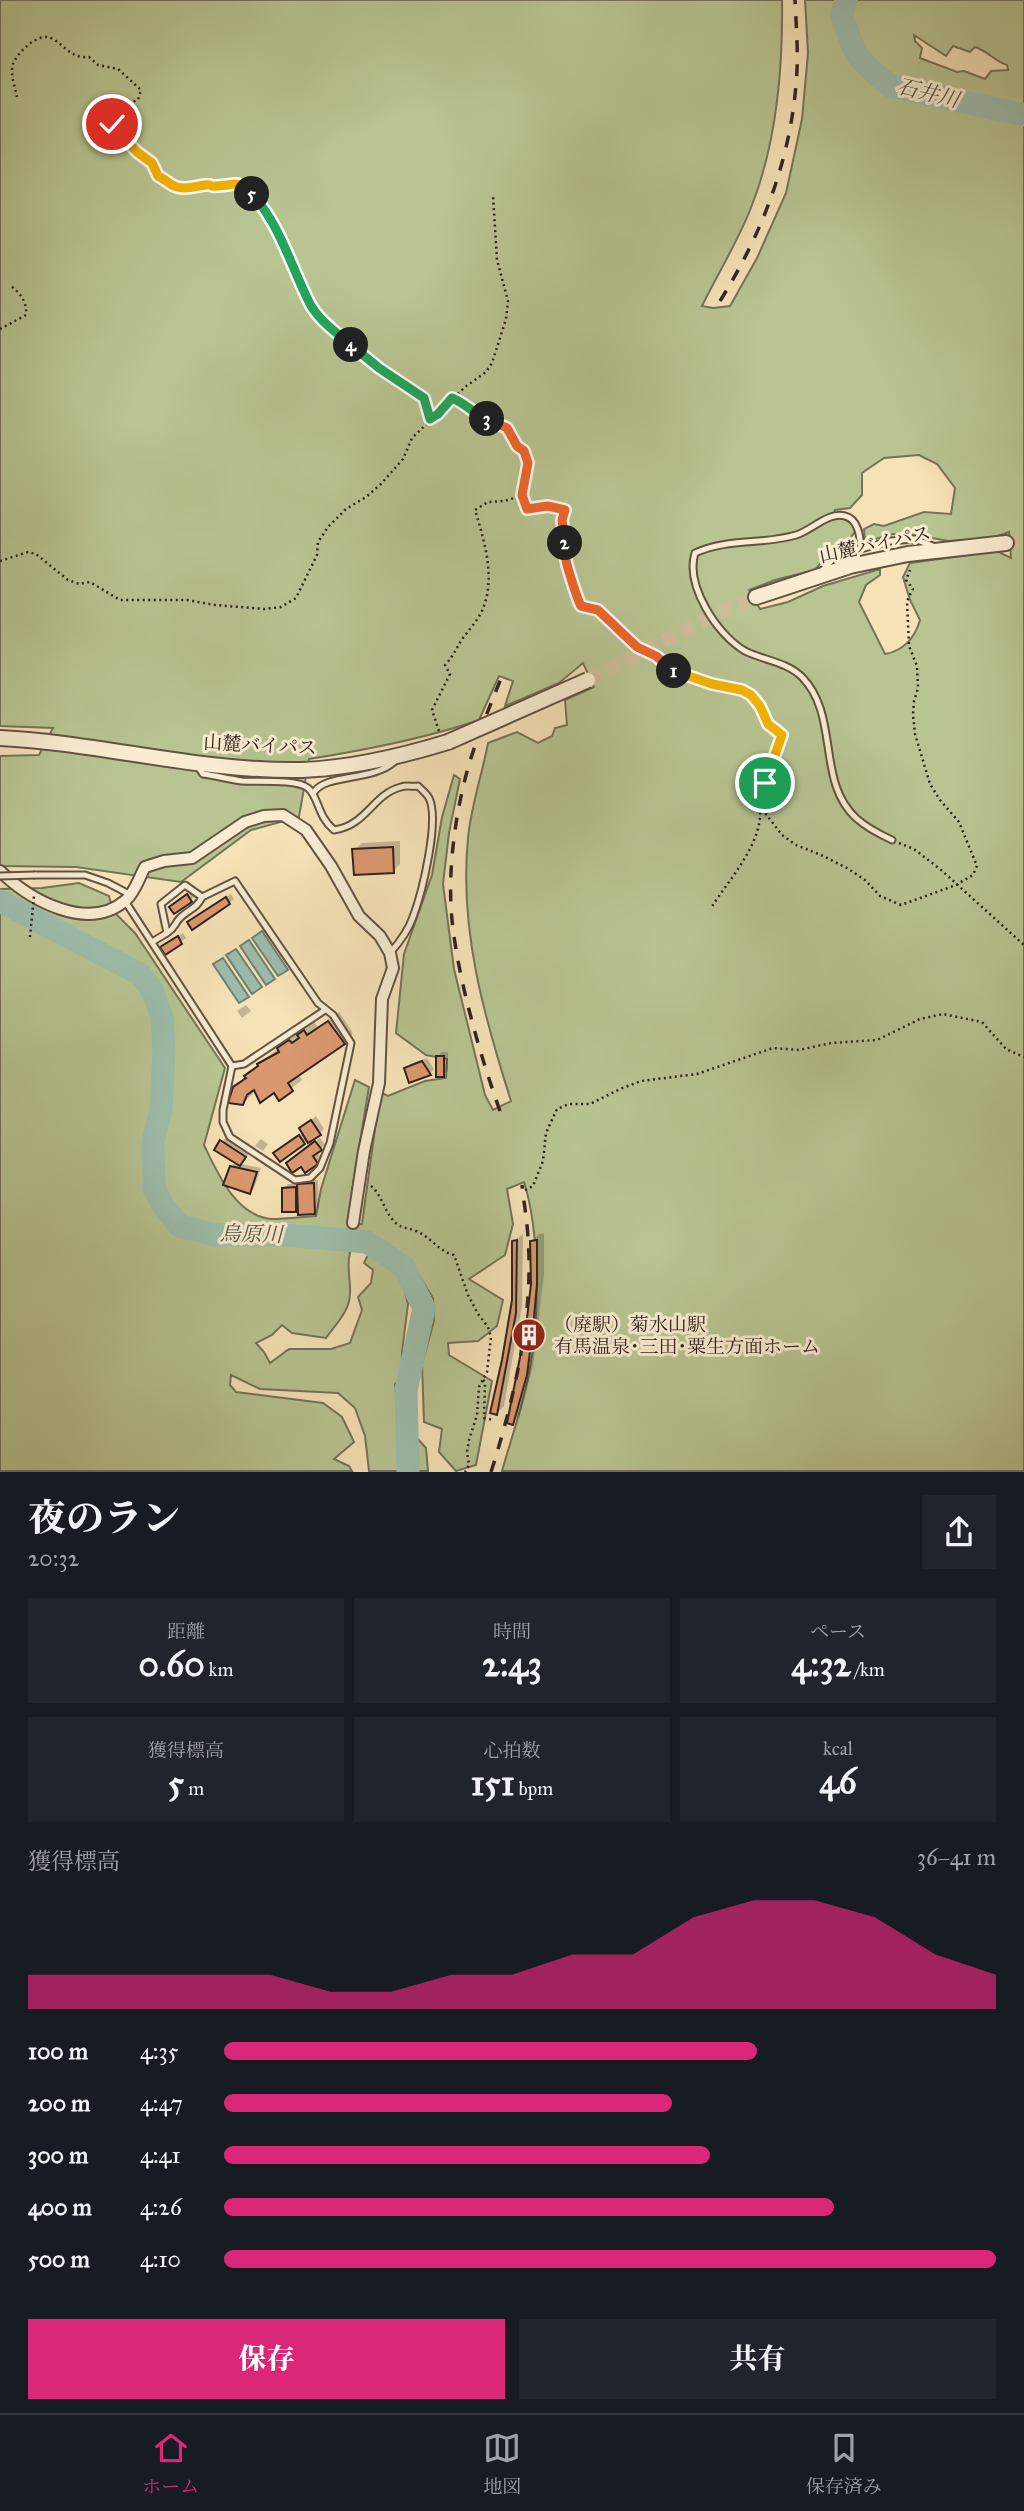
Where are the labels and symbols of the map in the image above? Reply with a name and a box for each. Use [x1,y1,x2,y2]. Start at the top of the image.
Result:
water label: 石井川 [894,73,964,114]
pin [82,94,142,154]
pin: 5 [234,176,270,212]
pin: 4 [334,328,368,362]
pin: 3 [470,402,504,436]
street label: 山麓バイパス [817,521,933,567]
pin: 2 [548,526,582,560]
pin: 1 [656,654,692,688]
street label: 山麓バイパス [203,731,317,759]
pin [735,753,795,813]
water label: 烏原川 [219,1220,285,1248]
place label: （廃駅）菊水山駅 有馬温泉･三田･粟生方面ホーム [554,1313,820,1358]
building icon: （廃駅）菊水山駅 有馬温泉･三田･粟生方面ホーム [510,1316,548,1354]

